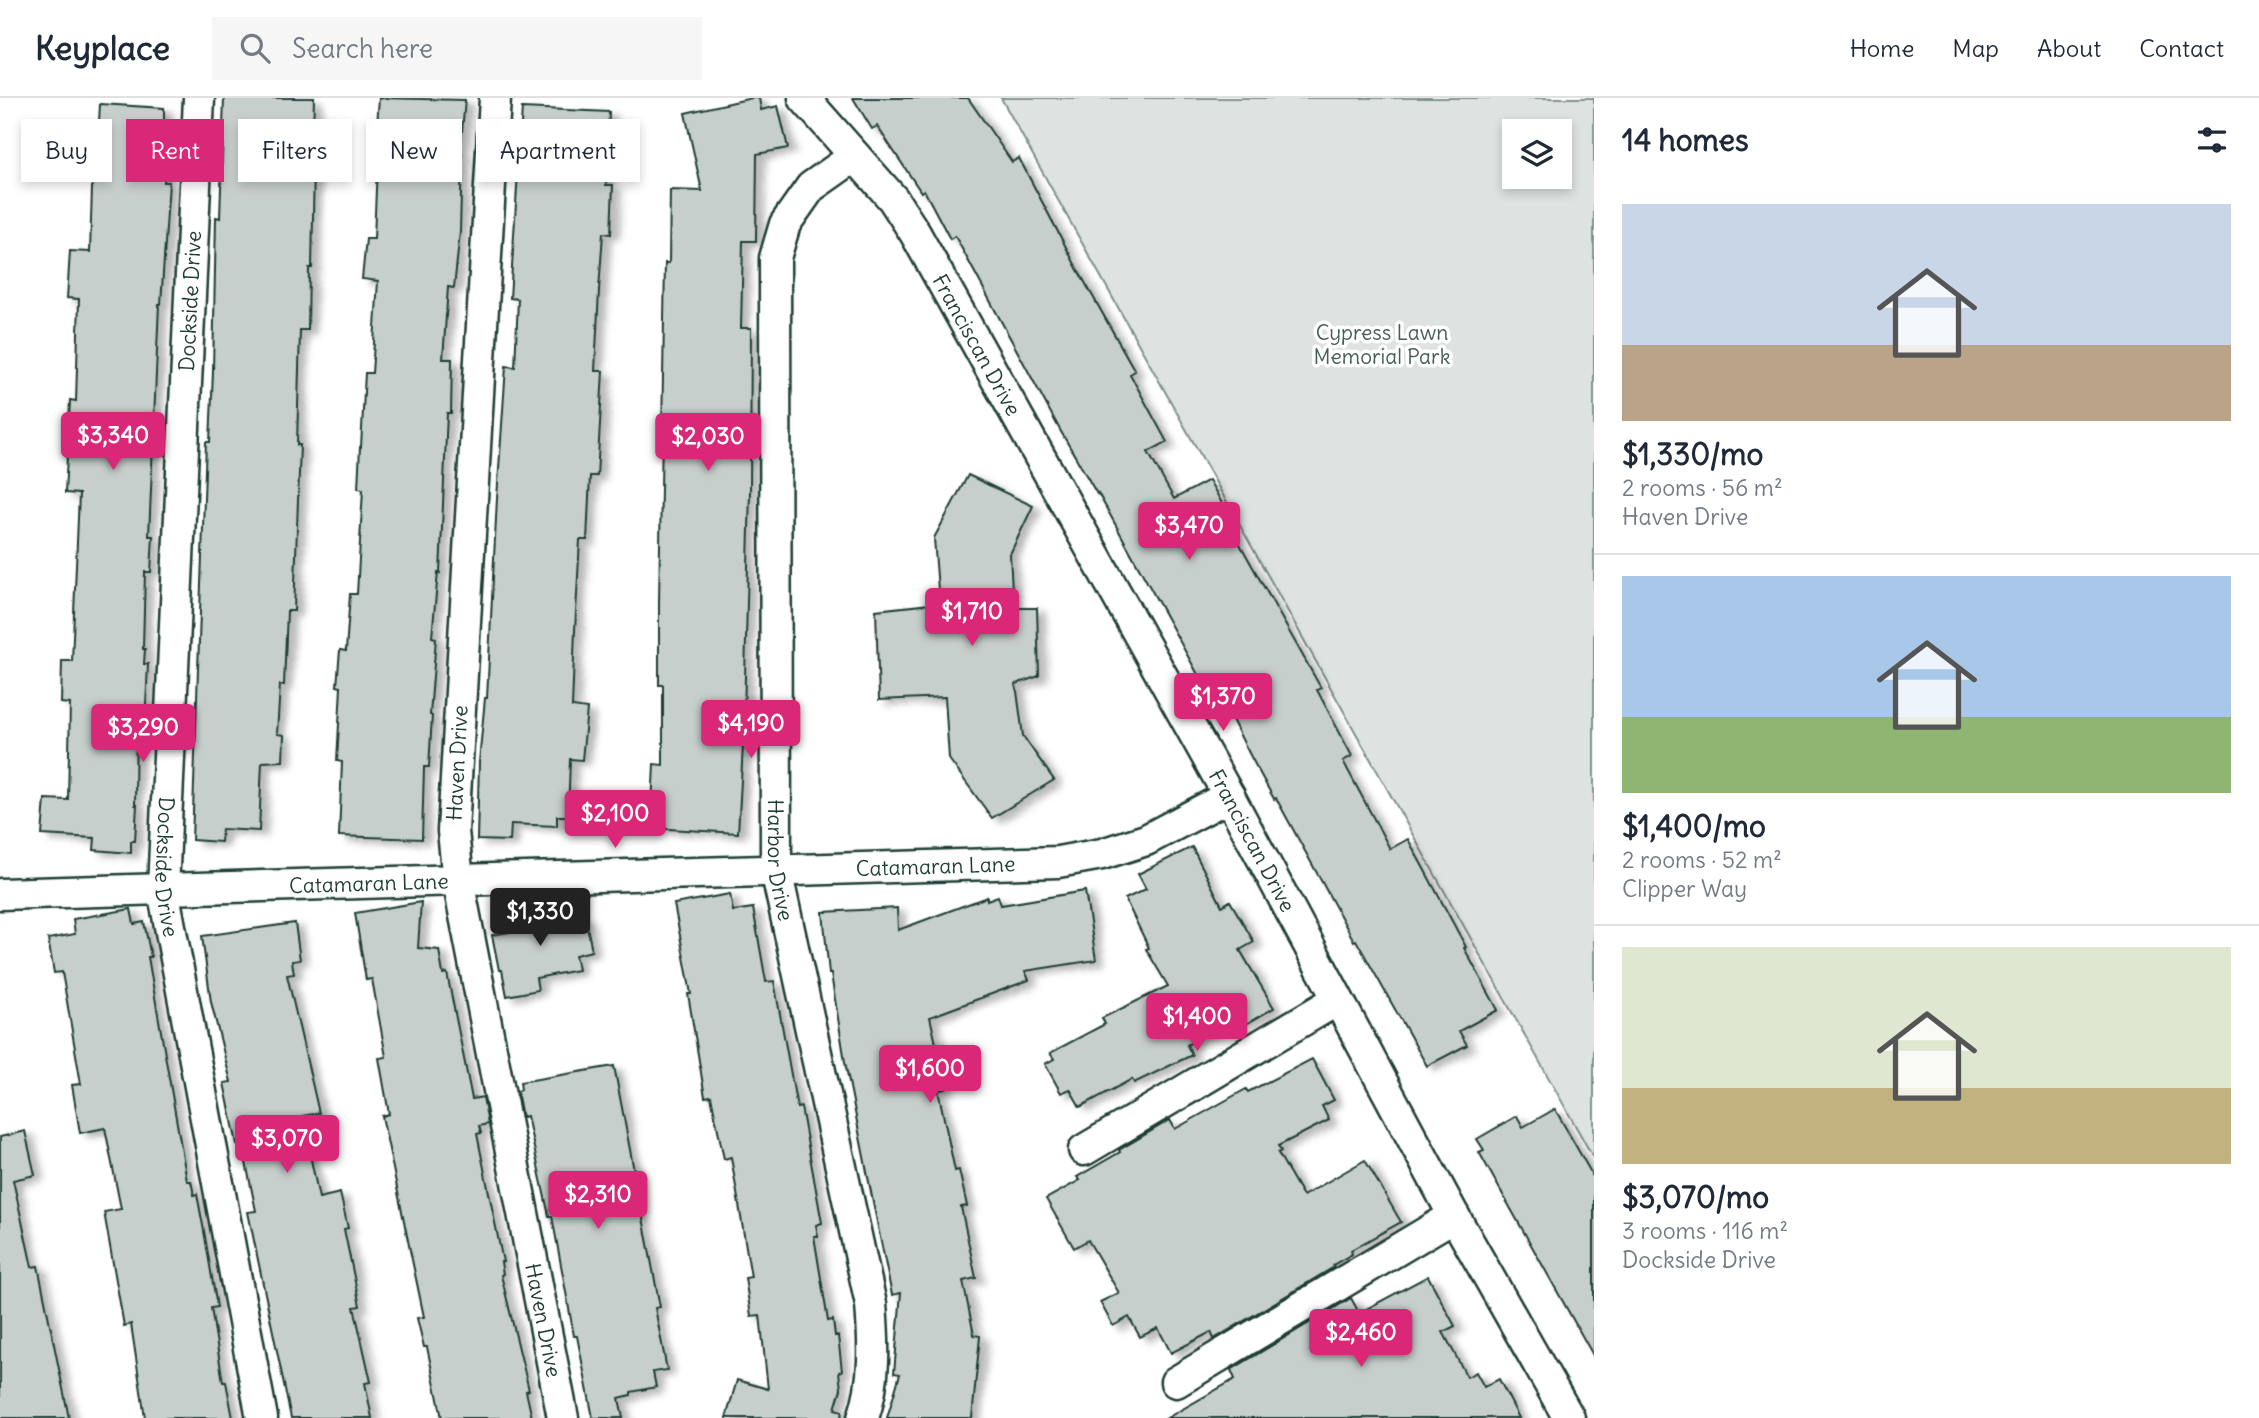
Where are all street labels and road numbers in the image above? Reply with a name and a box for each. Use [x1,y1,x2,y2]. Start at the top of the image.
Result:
street label: Dockside Drive [173,230,207,372]
street label: Franciscan Drive [927,269,1028,420]
street label: Haven Drive [440,705,474,821]
street label: Franciscan Drive [1203,764,1302,916]
street label: Dockside Drive [150,796,185,939]
street label: Harbor Drive [762,799,800,923]
street label: Catamaran Lane [855,850,1016,882]
street label: Catamaran Lane [289,867,449,899]
street label: Haven Drive [520,1261,568,1379]

